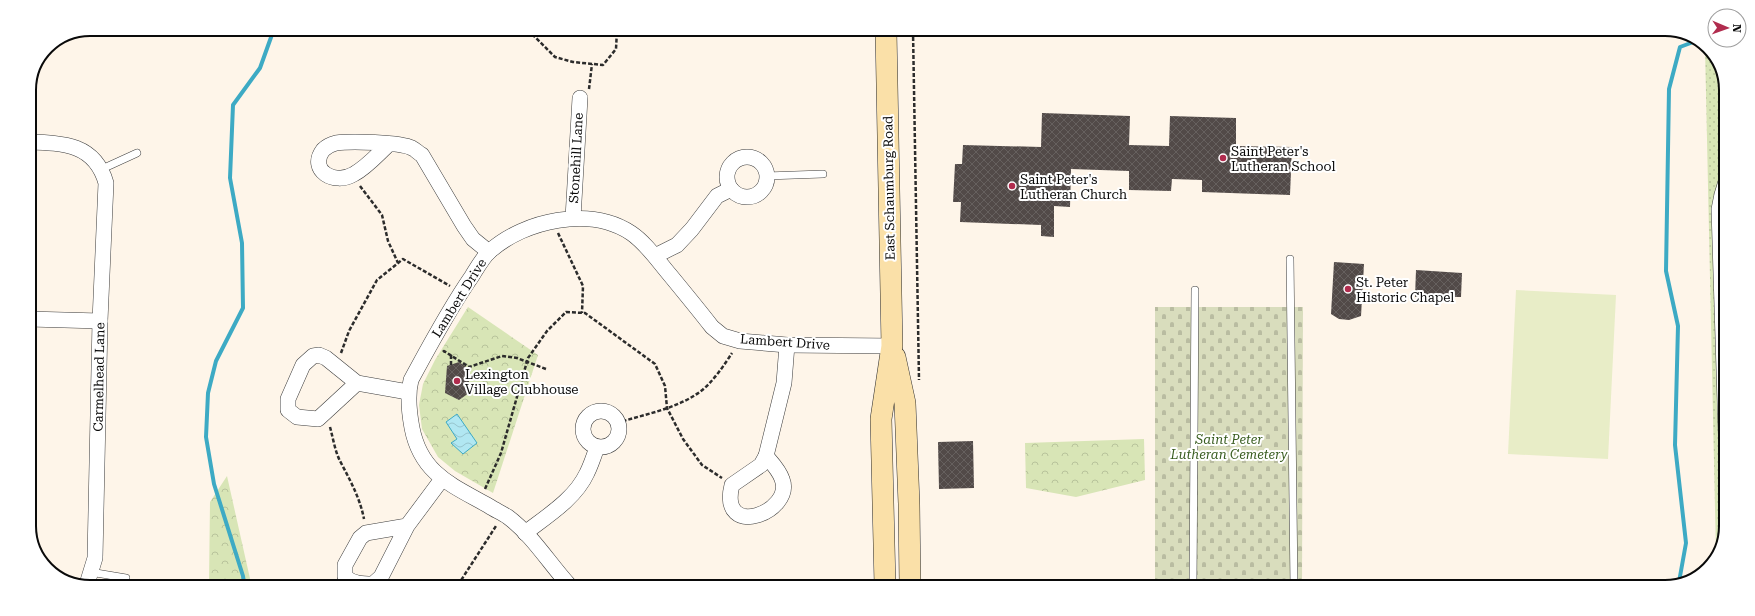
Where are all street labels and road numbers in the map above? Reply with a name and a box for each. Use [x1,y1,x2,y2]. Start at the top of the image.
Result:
street label: Stonehill Lane [566,112,586,204]
street label: East Schaumburg Road [880,115,898,260]
street label: Lambert Drive [429,256,489,340]
street label: Carmelhead Lane [91,322,107,432]
street label: Lambert Drive [740,331,830,353]

